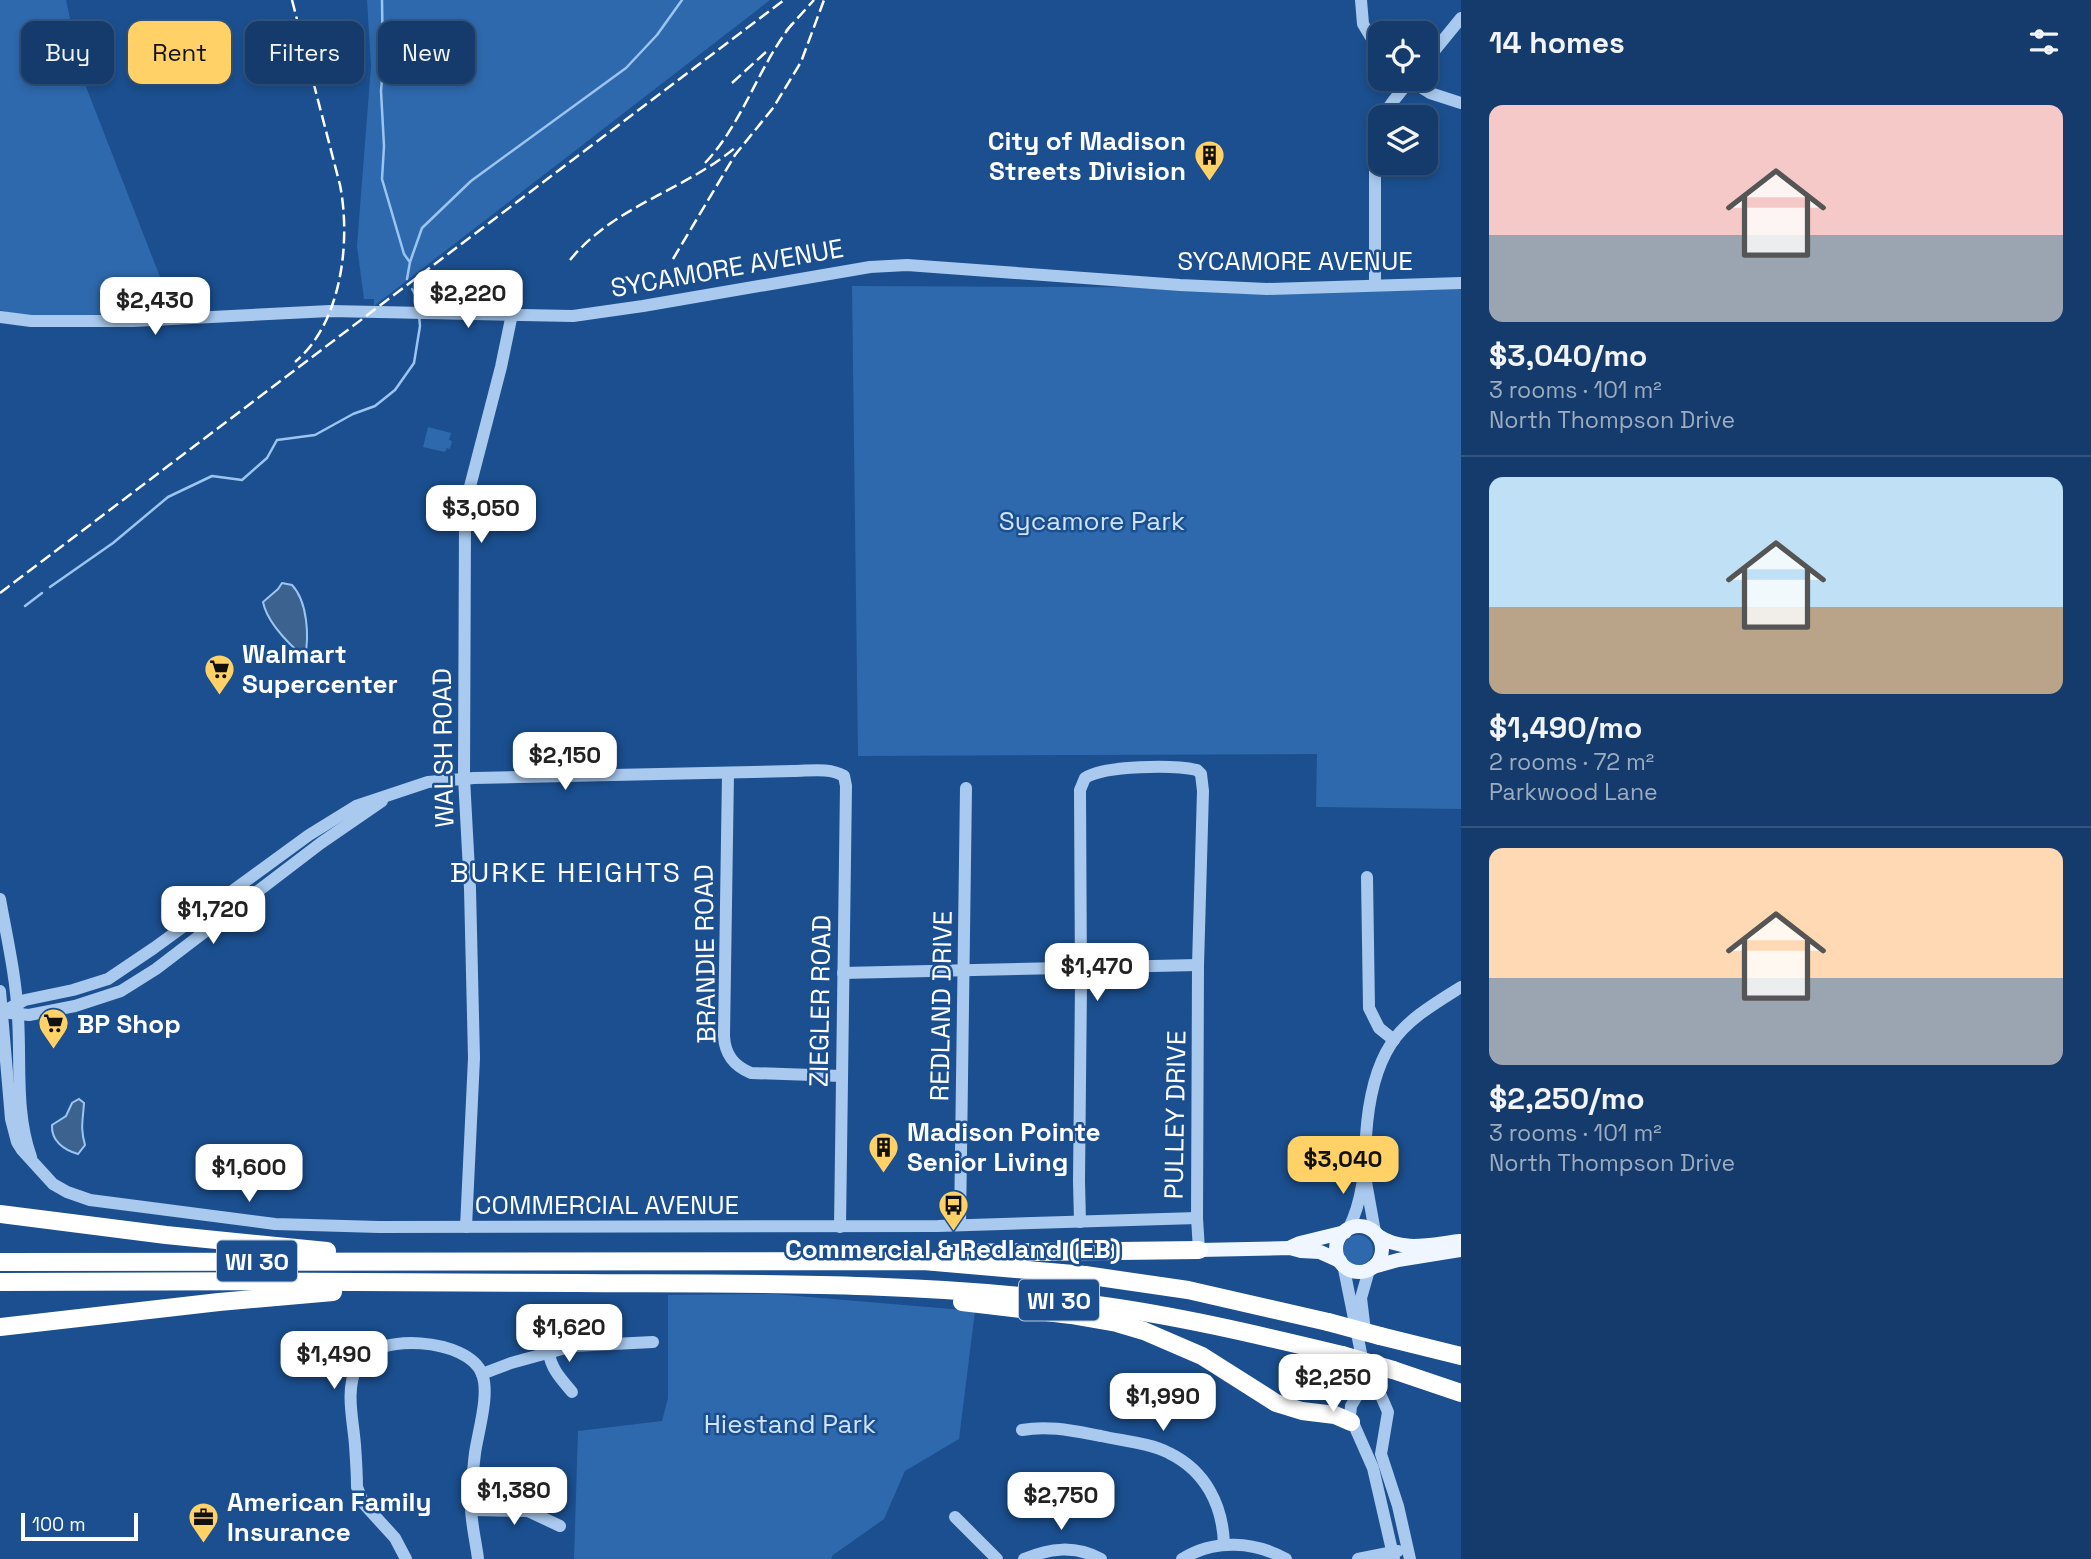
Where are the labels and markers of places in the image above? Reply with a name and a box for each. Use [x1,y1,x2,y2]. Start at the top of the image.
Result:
place label: City of Madison Streets Division [988,124,1186,188]
building icon: City of Madison Streets Division [1192,139,1226,183]
pin: $2,220 [411,270,525,330]
pin: $2,430 [98,278,212,337]
pin: $3,050 [424,486,538,545]
place label: Walmart Supercenter [242,637,398,701]
supermarket icon: Walmart Supercenter [202,652,236,696]
pin: $2,150 [508,732,622,792]
pin: $1,720 [156,886,270,946]
pin: $1,470 [1040,944,1154,1003]
supermarket icon: BP Shop [37,1007,71,1051]
place label: BP Shop [77,1007,181,1041]
place label: Madison Pointe Senior Living [907,1115,1101,1179]
building icon: Madison Pointe Senior Living [867,1130,901,1174]
pin: $3,040 [1286,1136,1400,1196]
pin: $1,600 [192,1144,306,1204]
bus stop icon: Commercial & Redland (EB) [936,1189,970,1233]
place label: Commercial & Redland (EB) [785,1232,1121,1266]
pin: $1,620 [512,1304,626,1364]
pin: $1,490 [277,1332,391,1391]
pin: $2,250 [1276,1354,1390,1414]
pin: $1,990 [1106,1374,1220,1433]
pin: $1,380 [457,1468,571,1527]
pin: $2,750 [1004,1472,1118,1532]
place label: American Family Insurance [227,1485,432,1549]
office icon: American Family Insurance [187,1500,221,1544]

